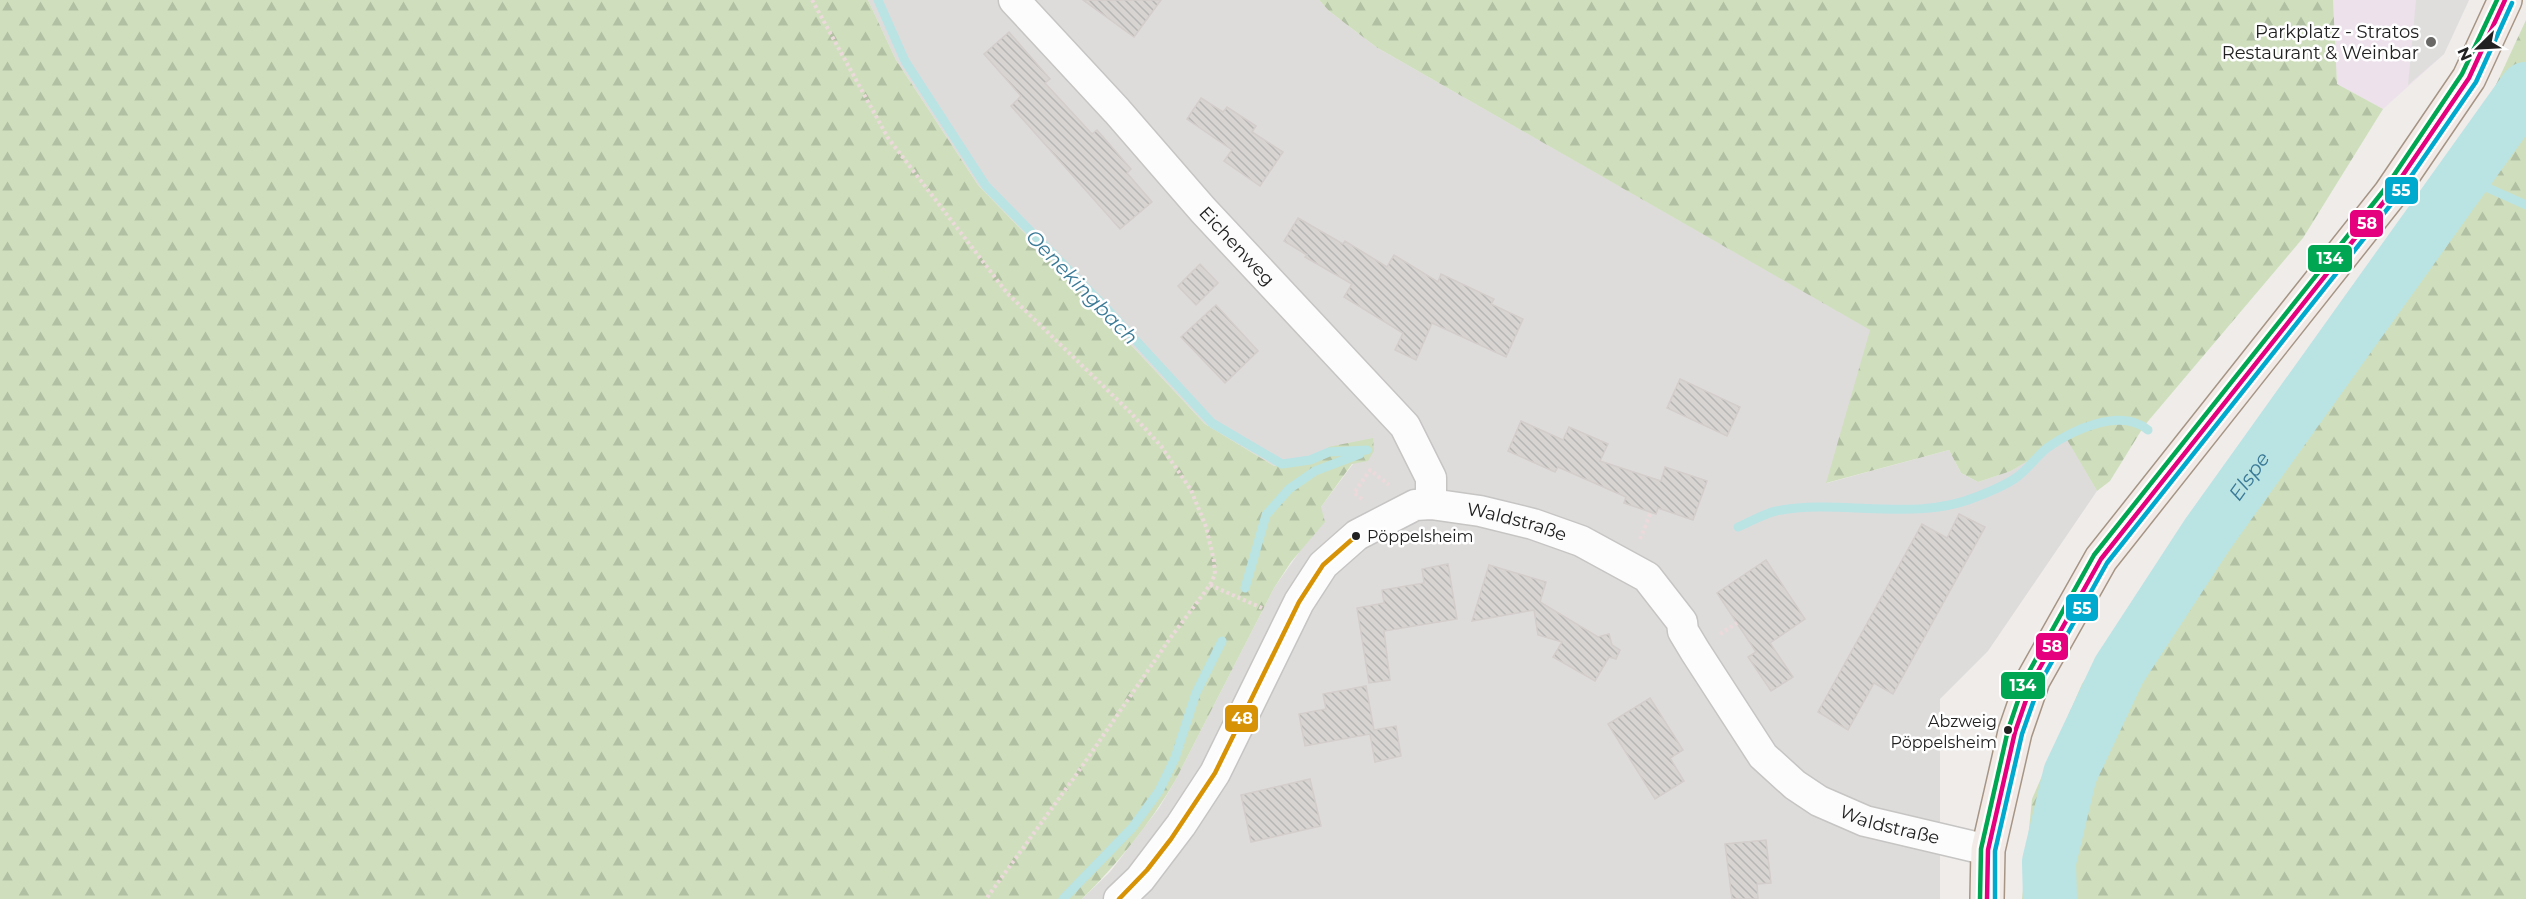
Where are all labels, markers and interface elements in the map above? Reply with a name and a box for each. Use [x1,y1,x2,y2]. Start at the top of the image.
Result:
north arrow [2448,18,2508,78]
place label: Parkplatz - Stratos Restaurant & Weinbar [2222,21,2419,64]
marker: Parkplatz - Stratos Restaurant & Weinbar [2424,35,2438,49]
text: N [2453,44,2476,64]
line badge: 55 [2384,176,2419,205]
text: 55 [2392,181,2411,200]
street label: Eichenweg [1194,202,1279,290]
line badge: 58 [2349,209,2384,238]
text: 58 [2357,214,2377,233]
water label: Oenekingbach [1021,224,1143,350]
line badge: 134 [2307,244,2353,273]
text: 134 [2317,249,2343,268]
water label: Elspe [2224,447,2275,505]
street label: Waldstraße [1465,498,1570,546]
place label: Pöppelsheim [1367,527,1474,546]
marker: Pöppelsheim [1350,530,1362,542]
line badge: 55 [2065,593,2099,622]
text: 55 [2073,599,2092,618]
line badge: 58 [2035,632,2069,661]
text: 58 [2042,637,2062,656]
line badge: 134 [2000,671,2046,700]
text: 134 [2010,676,2036,695]
line badge: 48 [1224,704,1259,733]
text: 48 [1231,709,1253,728]
place label: Abzweig Pöppelsheim [1890,712,1997,752]
marker: Abzweig Pöppelsheim [2002,724,2014,736]
street label: Waldstraße [1836,800,1942,849]

